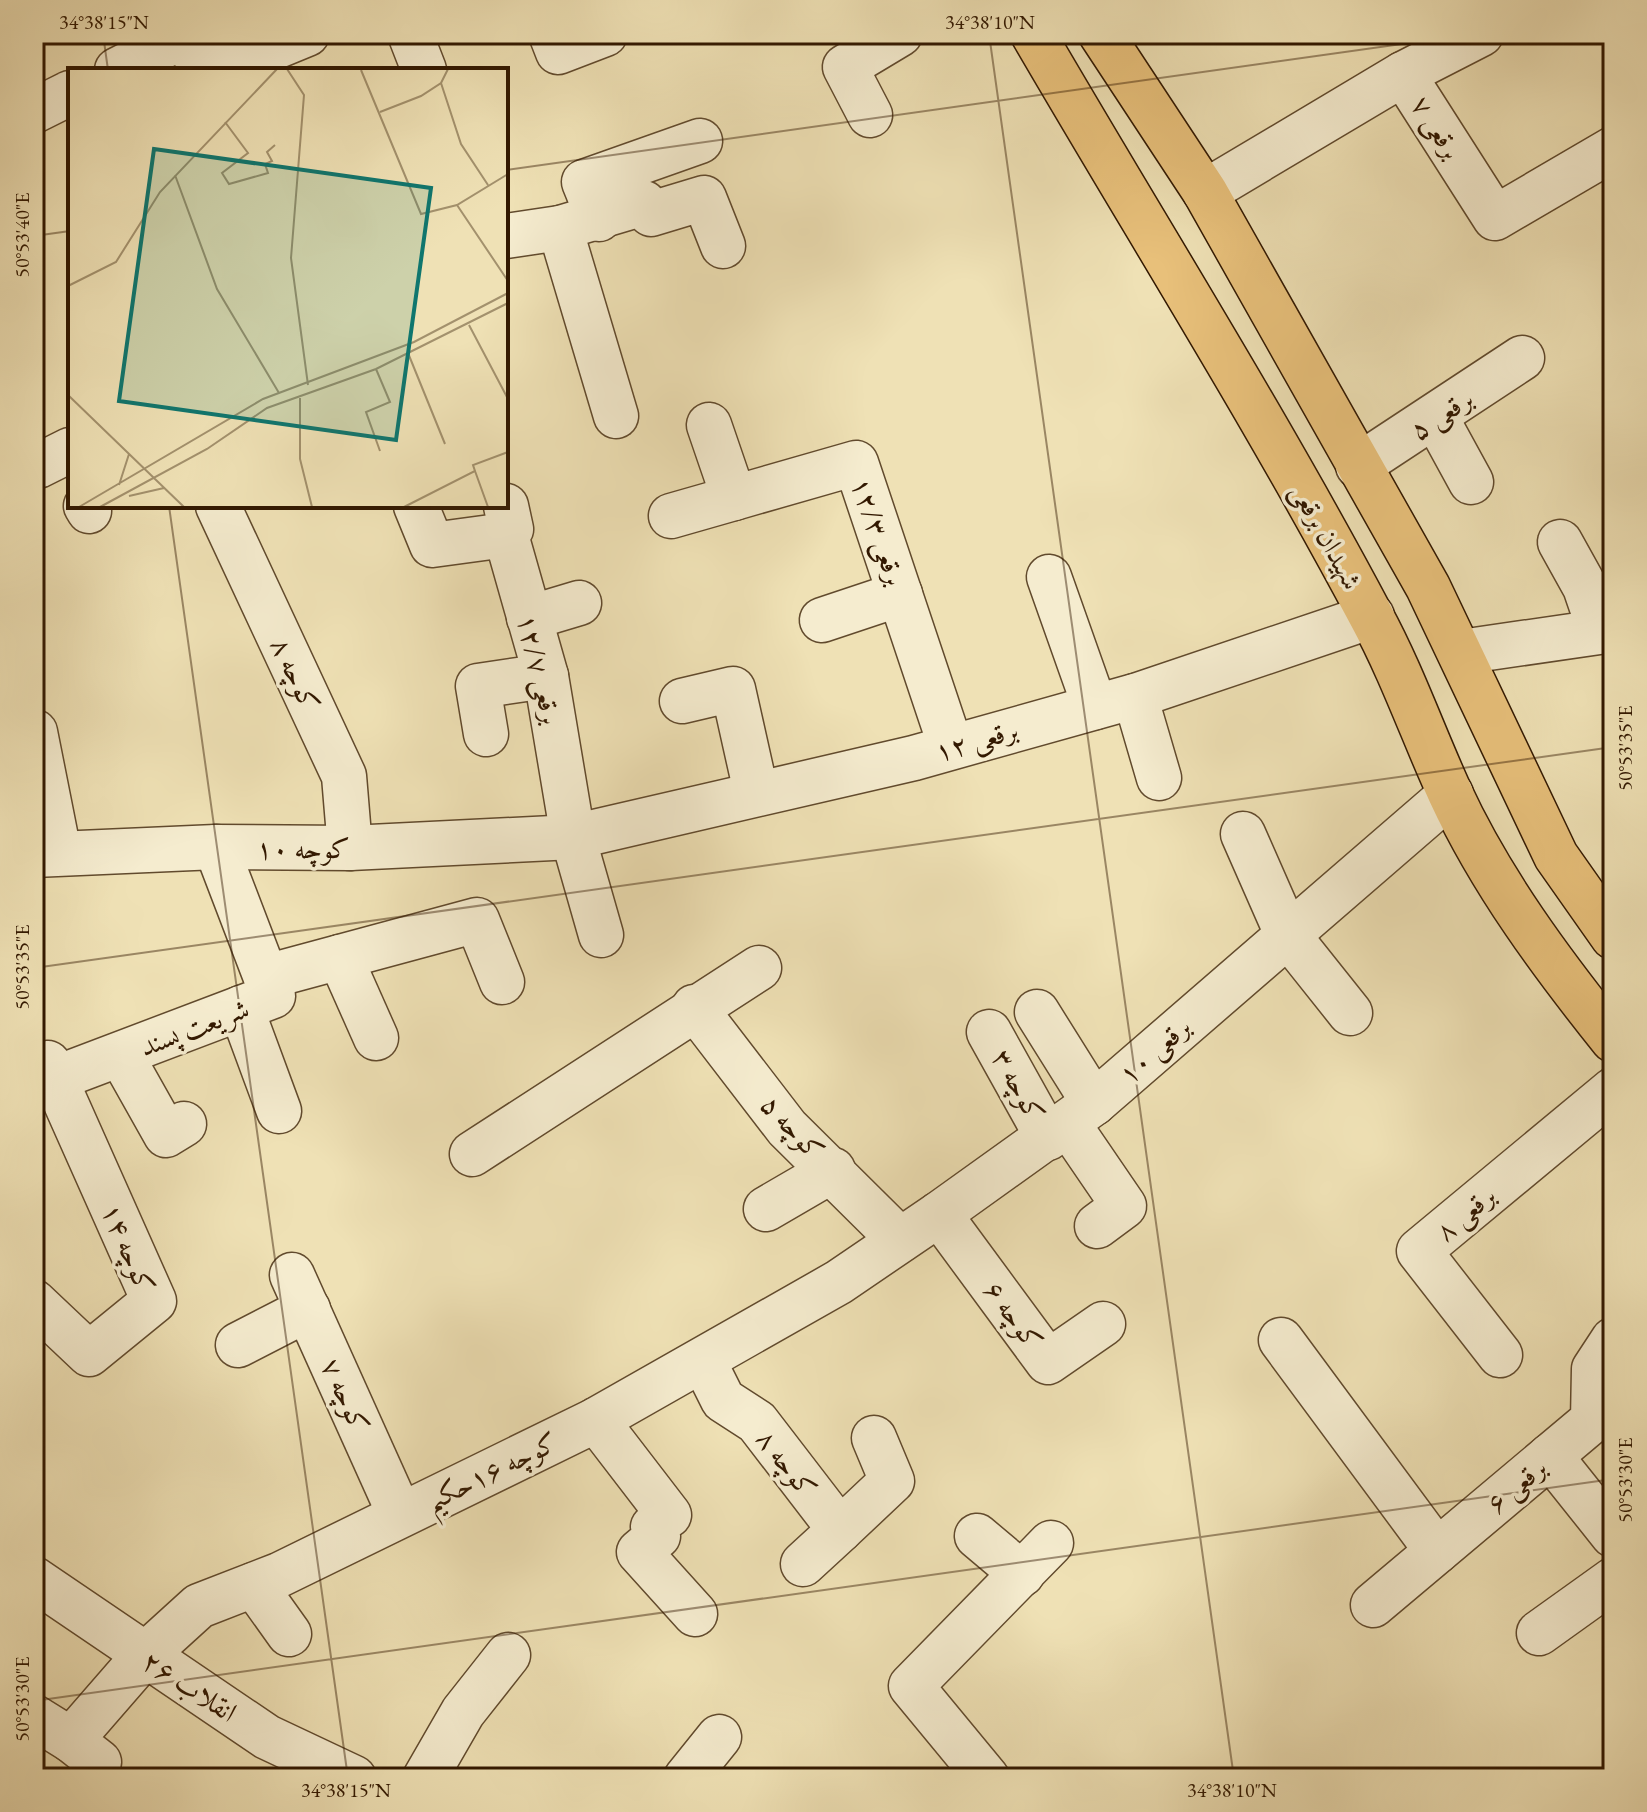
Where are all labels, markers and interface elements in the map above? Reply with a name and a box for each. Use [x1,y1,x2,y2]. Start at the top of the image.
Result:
text: 34°38'15"N [59,9,149,35]
text: 34°38'10"N [945,9,1035,35]
inset map [68,68,508,508]
street label: برقعی ۷ [1403,89,1470,166]
text: 50°53'40"E [9,192,35,278]
street label: برقعی ۵ [1403,380,1480,449]
street label: برقعی ۱۲/۳ [843,472,914,590]
street label: شهیدان برقعی [1282,476,1371,596]
street label: برقعی ۱۲/۷ [509,610,570,728]
street label: کوچه ۸ [261,631,329,718]
text: 50°53'35"E [1612,705,1638,791]
street label: برقعی ۱۲ [930,711,1022,770]
street label: کوچه ۱۰ [256,830,350,868]
text: 50°53'35"E [9,924,35,1010]
street label: شریعت پسند [134,990,254,1065]
street label: برقعی ۱۰ [1110,1009,1198,1092]
street label: کوچه ۳ [983,1042,1054,1129]
street label: کوچه ۵ [752,1086,833,1169]
street label: برقعی ۸ [1427,1177,1503,1249]
street label: کوچه ۱۴ [92,1198,164,1299]
street label: کوچه ۶ [975,1273,1051,1358]
street label: کوچه ۷ [312,1352,378,1439]
street label: کوچه ۸ [747,1421,825,1506]
street label: کوچه ۱۶حکیم [419,1423,568,1528]
text: 50°53'30"E [1612,1437,1638,1523]
street label: برقعی ۶ [1478,1449,1554,1521]
street label: انقلاب ۲۶ [136,1642,244,1730]
text: 50°53'30"E [9,1656,35,1742]
text: 34°38'15"N [301,1777,391,1803]
text: 34°38'10"N [1187,1777,1277,1803]

